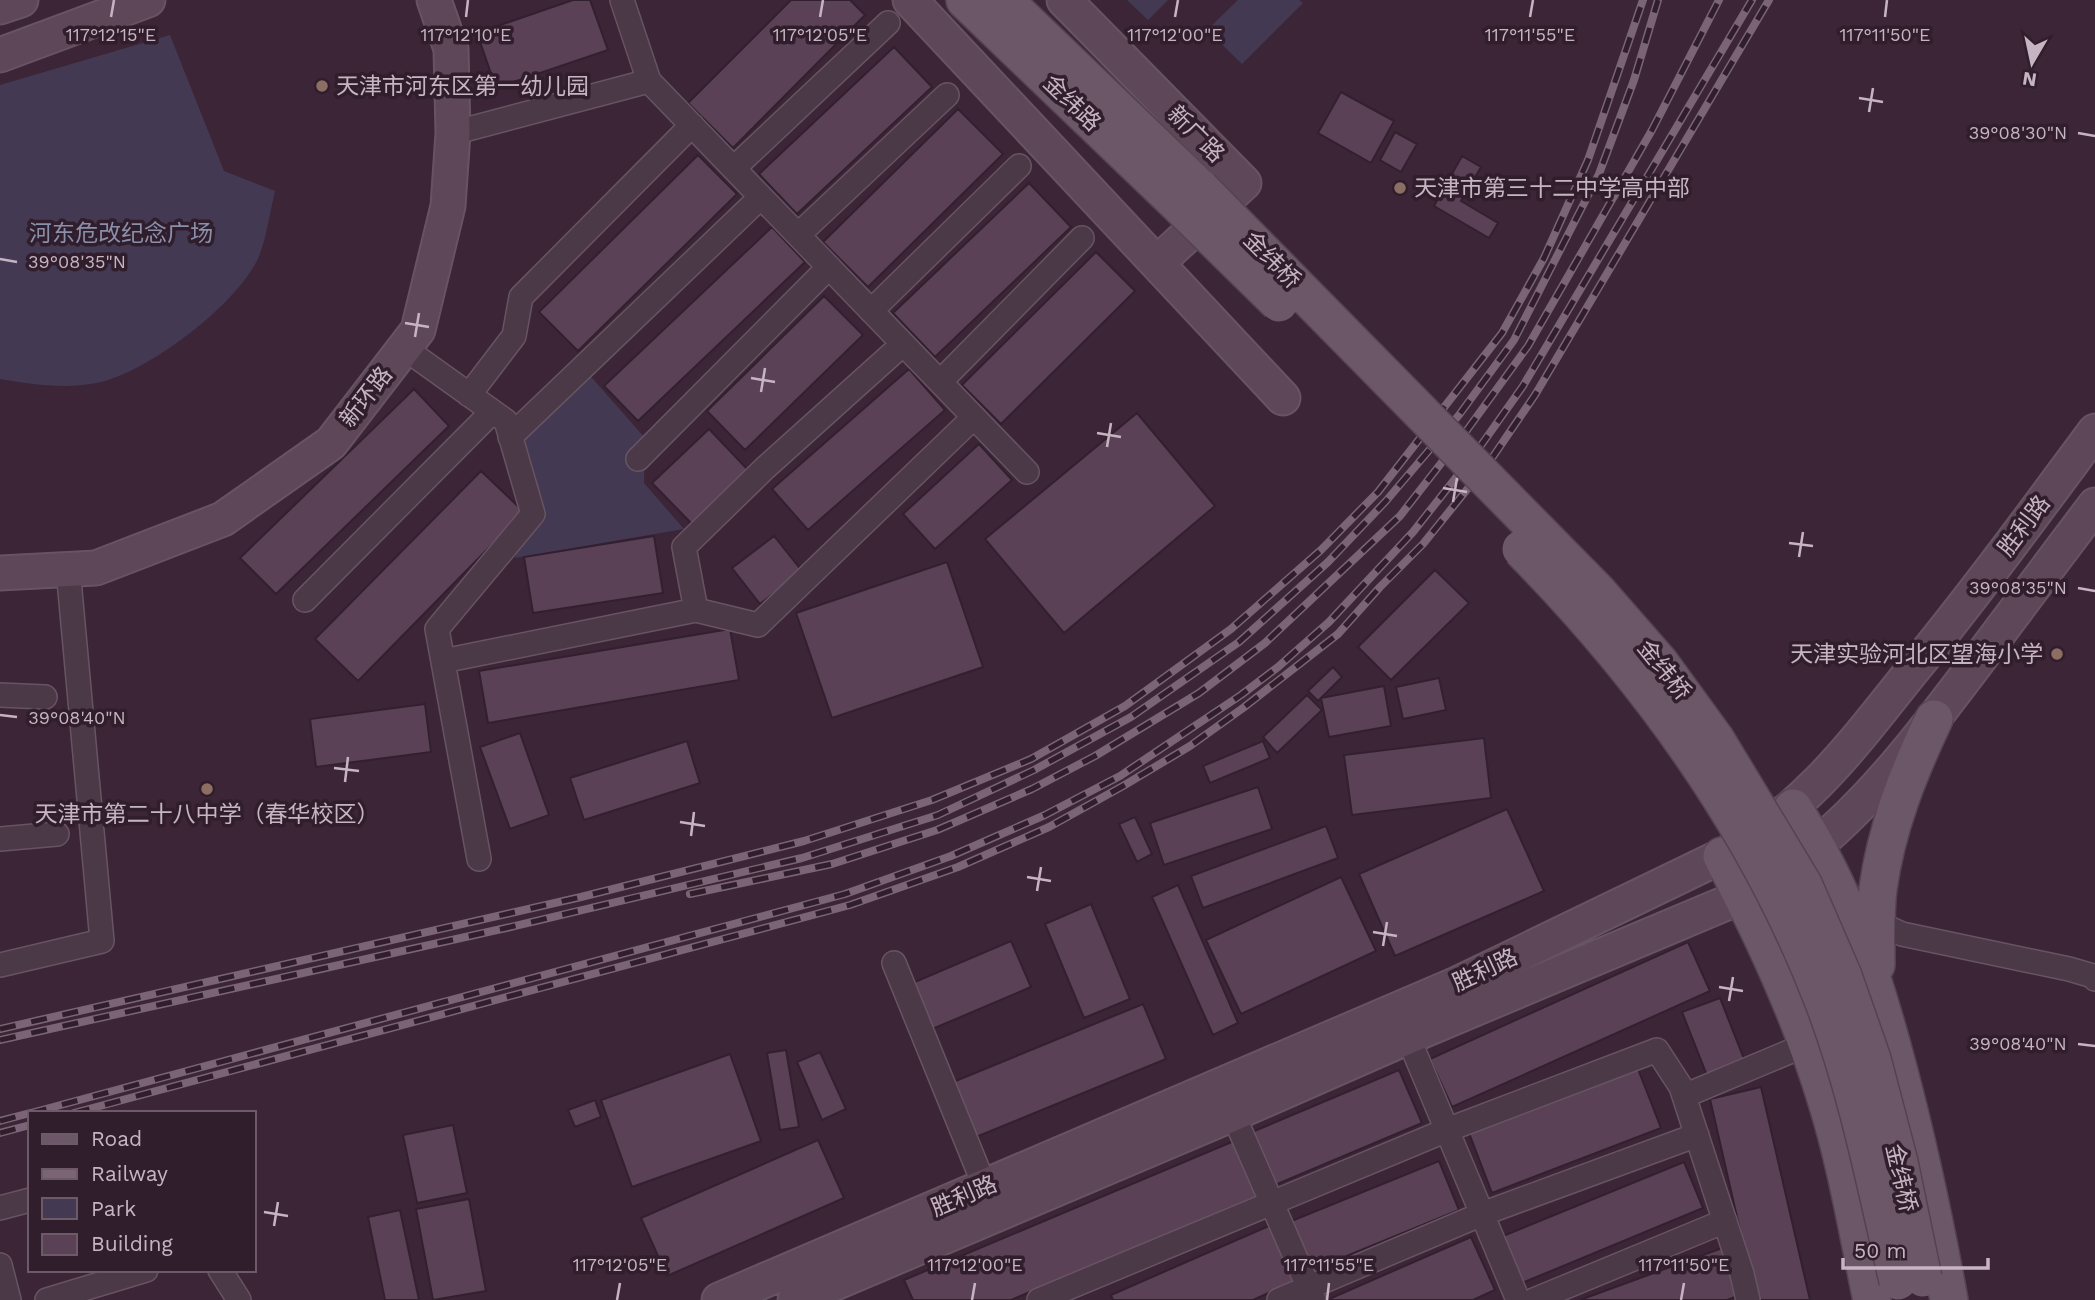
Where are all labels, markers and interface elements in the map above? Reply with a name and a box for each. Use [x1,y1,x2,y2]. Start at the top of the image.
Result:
text: 117°12'15"E [66,24,156,45]
text: 117°12'10"E [420,24,512,45]
text: 117°12'05"E [773,24,867,45]
text: 117°12'00"E [1127,24,1223,45]
text: 117°11'55"E [1485,24,1575,45]
text: 117°11'50"E [1839,24,1931,45]
north arrow [1997,28,2067,98]
text: N [2021,67,2038,92]
street label: 金纬路 [1038,69,1106,137]
place label: 天津市河东区第一幼儿园 [336,73,589,100]
marker: 天津市河东区第一幼儿园 [314,78,330,94]
street label: 新广路 [1162,100,1230,168]
text: 39°08'30"N [1969,122,2067,143]
place label: 天津市第三十二中学高中部 [1414,175,1690,202]
marker: 天津市第三十二中学高中部 [1392,180,1408,196]
park label: 河东危改纪念广场 [29,220,213,247]
street label: 金纬桥 [1238,226,1306,294]
text: 39°08'35"N [28,251,126,272]
street label: 新环路 [334,362,398,432]
street label: 胜利路 [1992,490,2056,562]
text: 39°08'35"N [1969,577,2067,598]
street label: 金纬桥 [1632,635,1696,705]
place label: 天津实验河北区望海小学 [1790,641,2043,668]
marker: 天津实验河北区望海小学 [2049,646,2065,662]
text: 39°08'40"N [28,707,126,728]
marker: 天津市第二十八中学（春华校区） [199,781,215,797]
place label: 天津市第二十八中学（春华校区） [35,801,380,828]
street label: 胜利路 [1448,943,1522,997]
text: 39°08'40"N [1969,1033,2067,1054]
legend [28,1111,256,1272]
text: Road [91,1126,142,1151]
street label: 金纬桥 [1880,1141,1922,1215]
text: Railway [91,1161,168,1186]
street label: 胜利路 [927,1170,1001,1222]
text: Park [91,1196,136,1221]
scale bar [1843,1226,1988,1270]
text: Building [91,1231,173,1256]
text: 50 m [1854,1238,1906,1263]
text: 117°12'05"E [573,1254,667,1275]
text: 117°12'00"E [927,1254,1023,1275]
text: 117°11'55"E [1284,1254,1374,1275]
text: 117°11'50"E [1638,1254,1730,1275]

